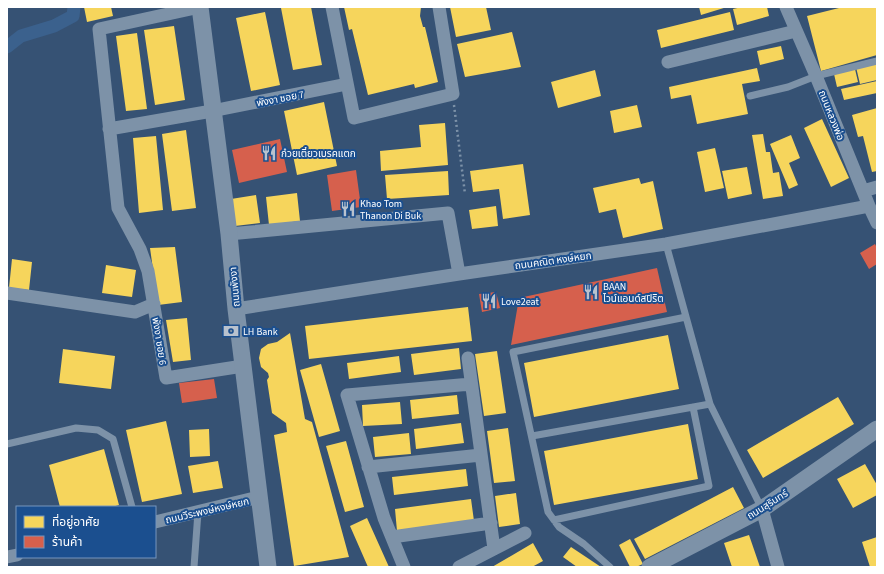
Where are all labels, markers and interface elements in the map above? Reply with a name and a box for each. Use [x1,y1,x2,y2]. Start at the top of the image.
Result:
street label: พังงา ซอย 7 [255,88,305,110]
street label: ถนนหลวงพ่อ [815,88,848,143]
restaurant icon: ก๋วยเตี๋ยวเบรคแตก [260,144,278,162]
place label: ก๋วยเตี๋ยวเบรคแตก [281,146,356,161]
place label: Khao Tom Thanon Di Buk [360,197,421,223]
restaurant icon: Khao Tom Thanon Di Buk [339,200,357,218]
street label: ถนนคณิต หงษ์หยก [514,249,592,273]
street label: ถนนพังงา [226,266,244,307]
place label: BAAN ไวน์แอนด์สปิริต [602,280,664,306]
restaurant icon: BAAN ไวน์แอนด์สปิริต [582,283,600,301]
restaurant icon: Love2eat [480,292,498,310]
place label: Love2eat [501,295,539,309]
street label: พังงา ซอย 6 [148,316,170,366]
bank icon: LH Bank [222,322,240,340]
place label: LH Bank [243,325,278,339]
street label: ถนนสุรินทร์ [744,486,791,523]
street label: ถนนวีระพงษ์หงษ์หยก [164,495,251,527]
legend [16,506,156,558]
text: ที่อยู่อาศัย [52,513,100,531]
text: ร้านค้า [52,534,82,551]

